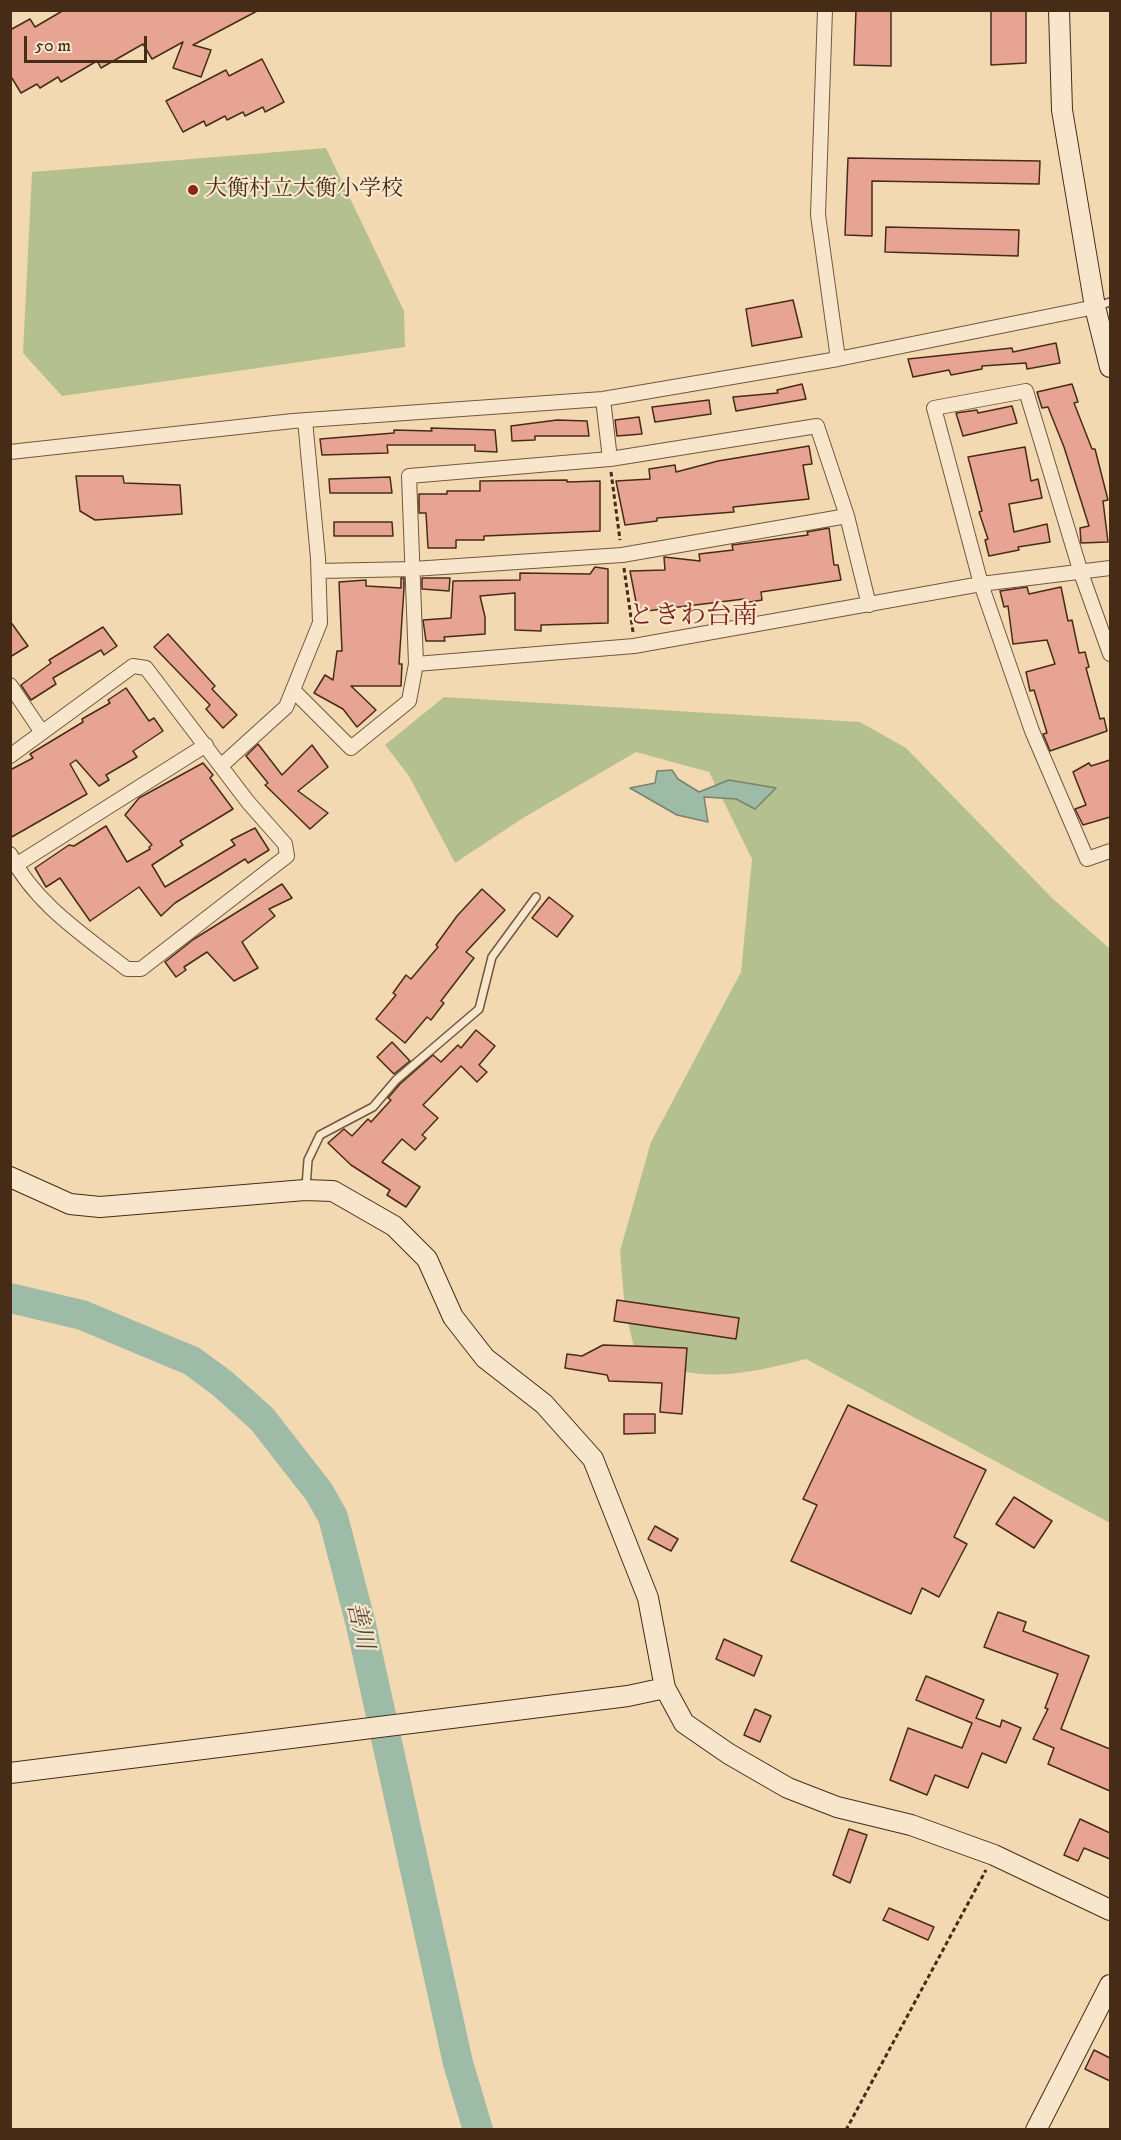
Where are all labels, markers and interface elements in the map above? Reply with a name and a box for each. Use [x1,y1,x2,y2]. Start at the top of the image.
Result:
scale bar [27,24,150,62]
text: 50 m [35,35,71,57]
place label: 大衡村立大衡小学校 [205,177,403,203]
marker: 大衡村立大衡小学校 [186,183,200,197]
district label: ときわ台南 [628,602,758,634]
water label: 善川 [339,1599,377,1653]

